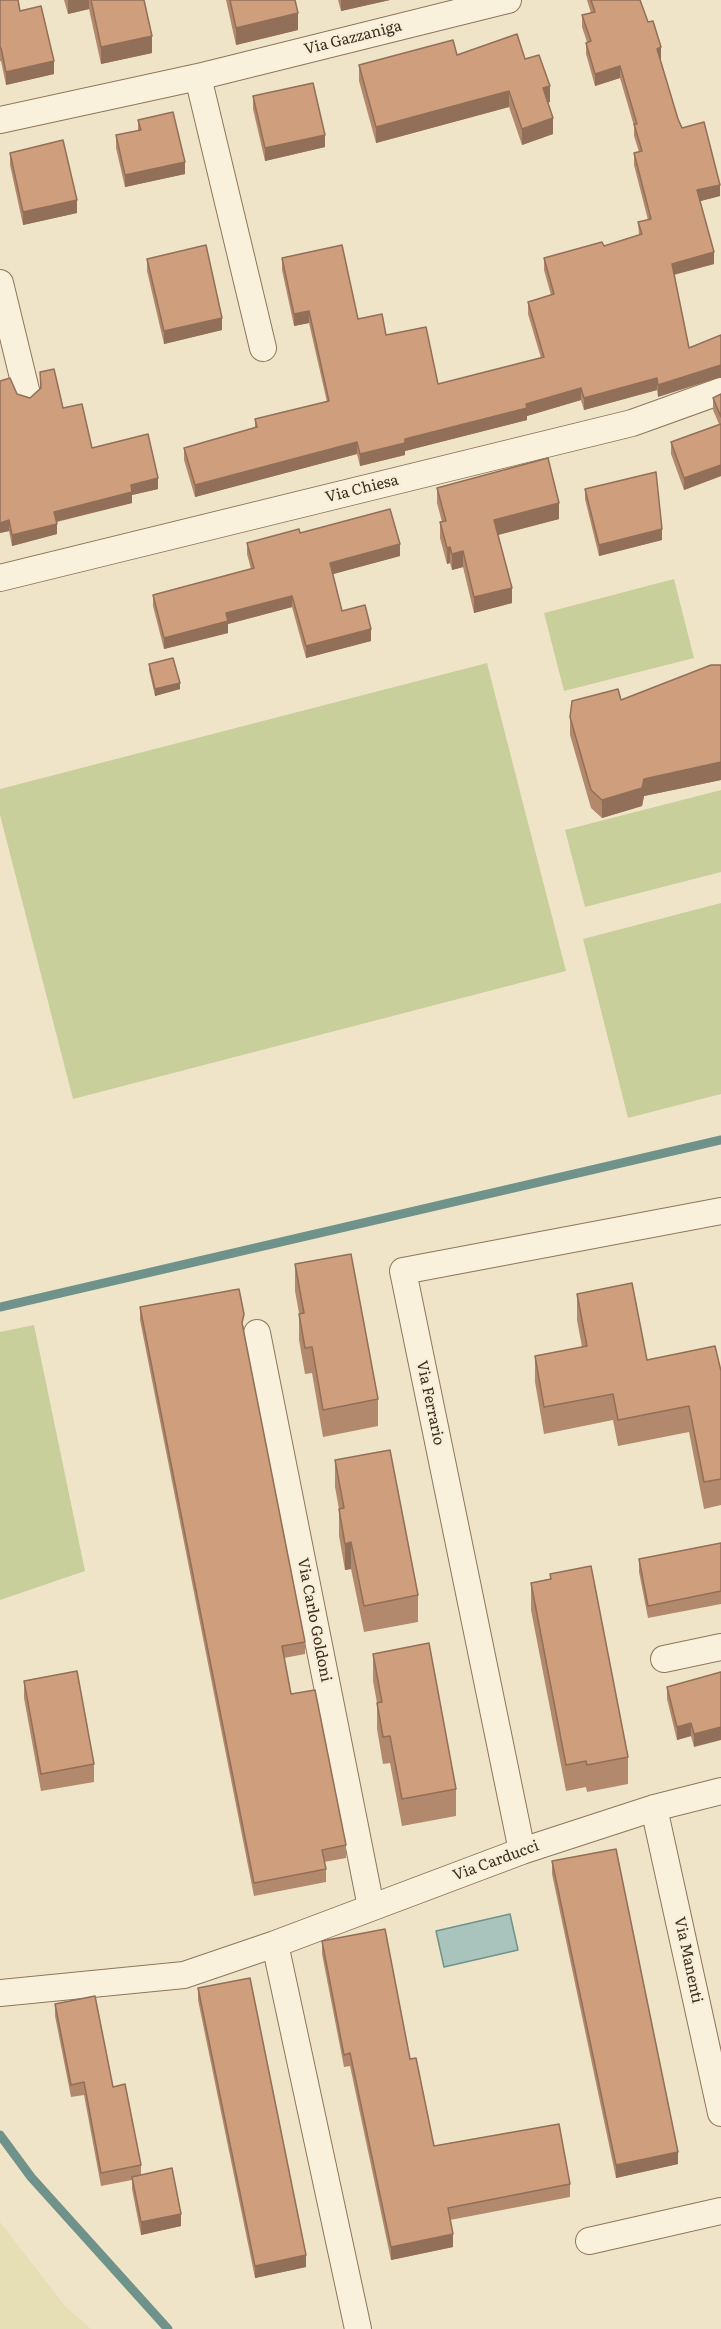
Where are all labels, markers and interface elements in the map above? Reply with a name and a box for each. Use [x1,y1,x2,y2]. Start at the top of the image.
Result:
street label: Via Gazzaniga [302,17,404,59]
street label: Via Chiesa [324,471,400,507]
street label: Via Ferrario [412,1359,448,1447]
street label: Via Carlo Goldoni [293,1556,335,1684]
street label: Via Carducci [450,1837,542,1885]
street label: Via Manenti [670,1915,706,2005]

